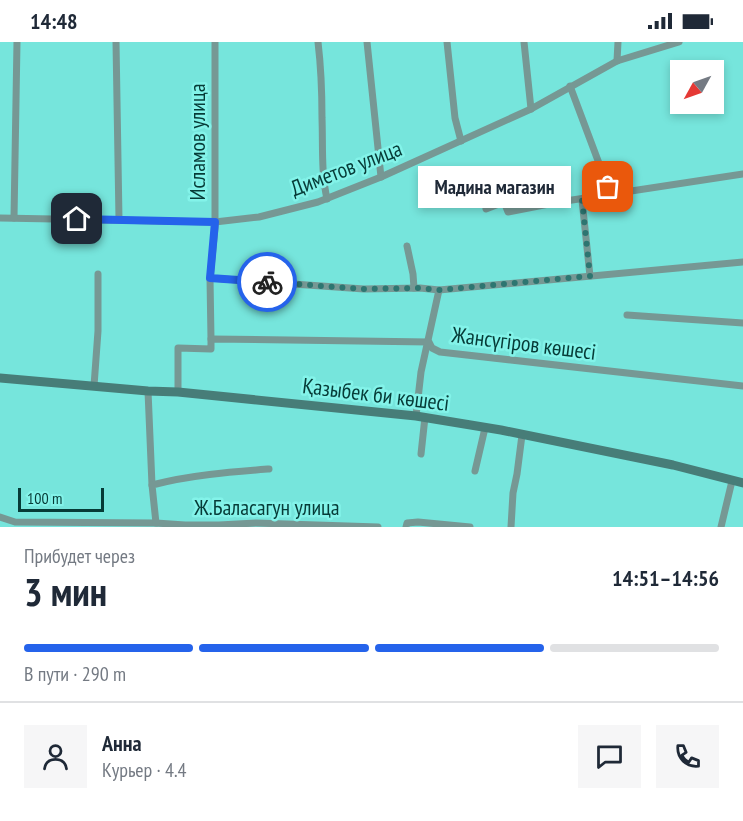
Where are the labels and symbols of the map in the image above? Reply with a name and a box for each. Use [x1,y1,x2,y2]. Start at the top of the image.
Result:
north arrow [670,60,724,114]
street label: Исламов улица [183,84,211,200]
street label: Диметов улица [286,134,406,202]
pin [582,161,633,212]
callout: Мадина магазин [419,166,572,208]
pin [51,193,102,244]
courier [237,252,297,312]
street label: Жансүгіров көшесі [449,320,598,366]
street label: Қазыбек би көшесі [301,371,451,417]
scale bar [18,485,104,513]
street label: Ж.Баласагун улица [193,493,340,521]

